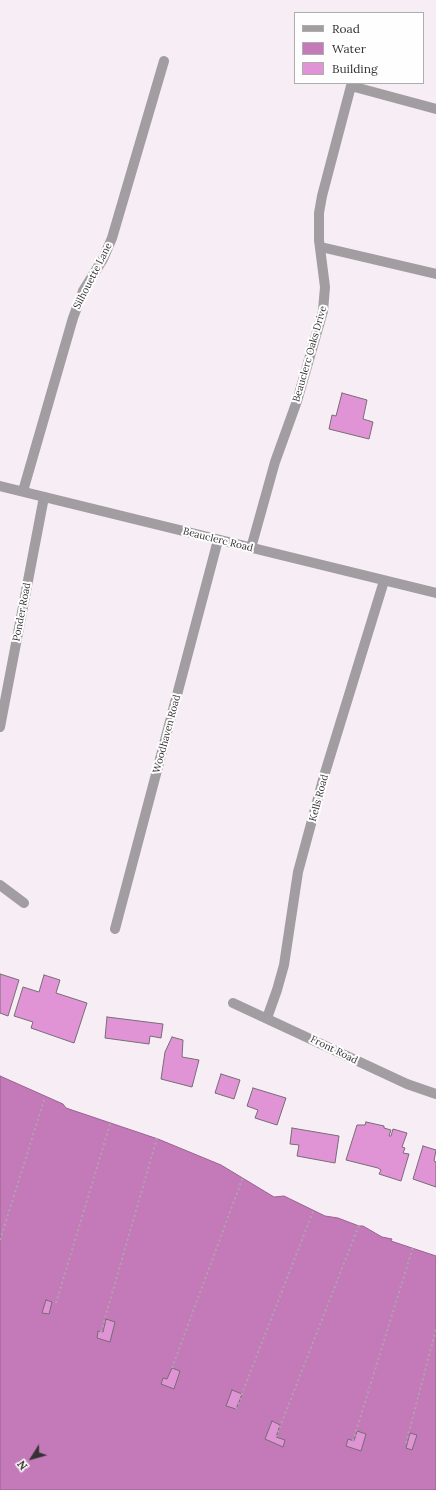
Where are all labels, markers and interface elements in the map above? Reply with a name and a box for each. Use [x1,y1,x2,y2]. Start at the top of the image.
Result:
legend [294,12,424,84]
text: Road [332,21,360,36]
text: Water [332,41,366,56]
text: Building [332,61,378,76]
street label: Silhouette Lane [71,241,115,311]
street label: Beauclerc Oaks Drive [291,305,329,403]
street label: Beauclerc Road [182,526,254,554]
street label: Ponder Road [10,582,34,642]
street label: Woodhaven Road [151,694,183,774]
street label: Kells Road [307,773,331,823]
street label: Front Road [308,1033,360,1067]
north arrow [12,1438,52,1478]
text: N [14,1458,31,1473]

